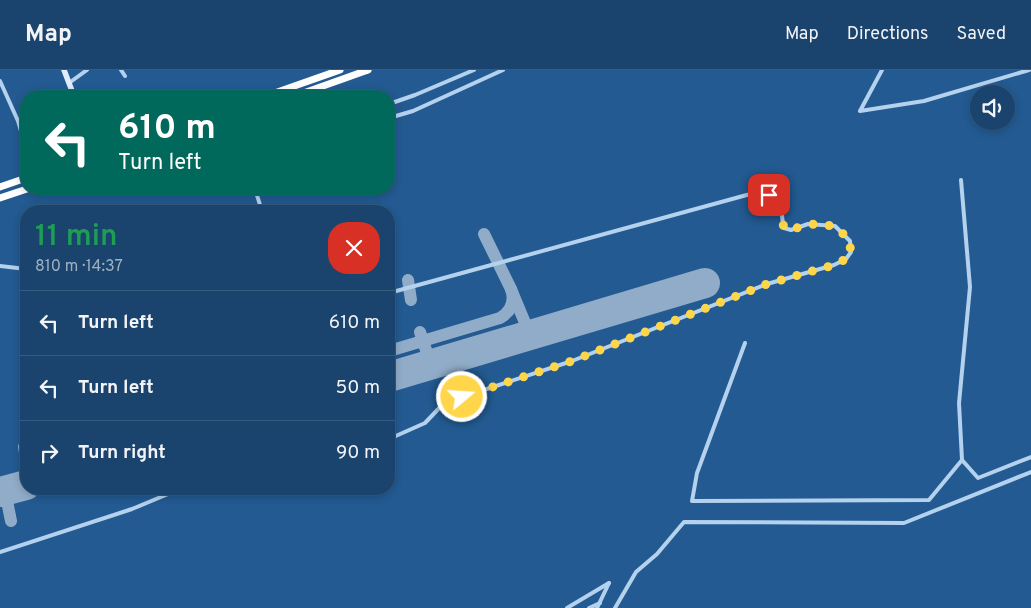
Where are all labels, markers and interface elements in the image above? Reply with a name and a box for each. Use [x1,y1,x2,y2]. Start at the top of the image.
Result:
text: Map [25,20,72,50]
text: Map [785,23,819,46]
text: Directions [847,23,929,46]
text: Saved [957,23,1006,46]
map controls [970,85,1015,130]
button: sound [970,85,1015,130]
text: 610 m [118,107,216,151]
icon: left [35,110,100,175]
text: Turn left [118,150,201,177]
pin [748,174,790,216]
icon: arrive [755,181,783,209]
text: 11 min [35,219,117,256]
button: close [328,222,380,274]
text: 810 m · 14:37 [35,257,123,277]
icon: left [35,309,63,337]
text: Turn left [78,311,154,335]
text: 610 m [329,311,380,335]
position arrow [435,370,487,422]
icon: left [35,374,63,402]
text: Turn left [78,376,154,400]
text: 50 m [335,376,380,400]
icon: right [35,439,63,467]
text: Turn right [78,441,166,465]
text: 90 m [336,441,380,465]

